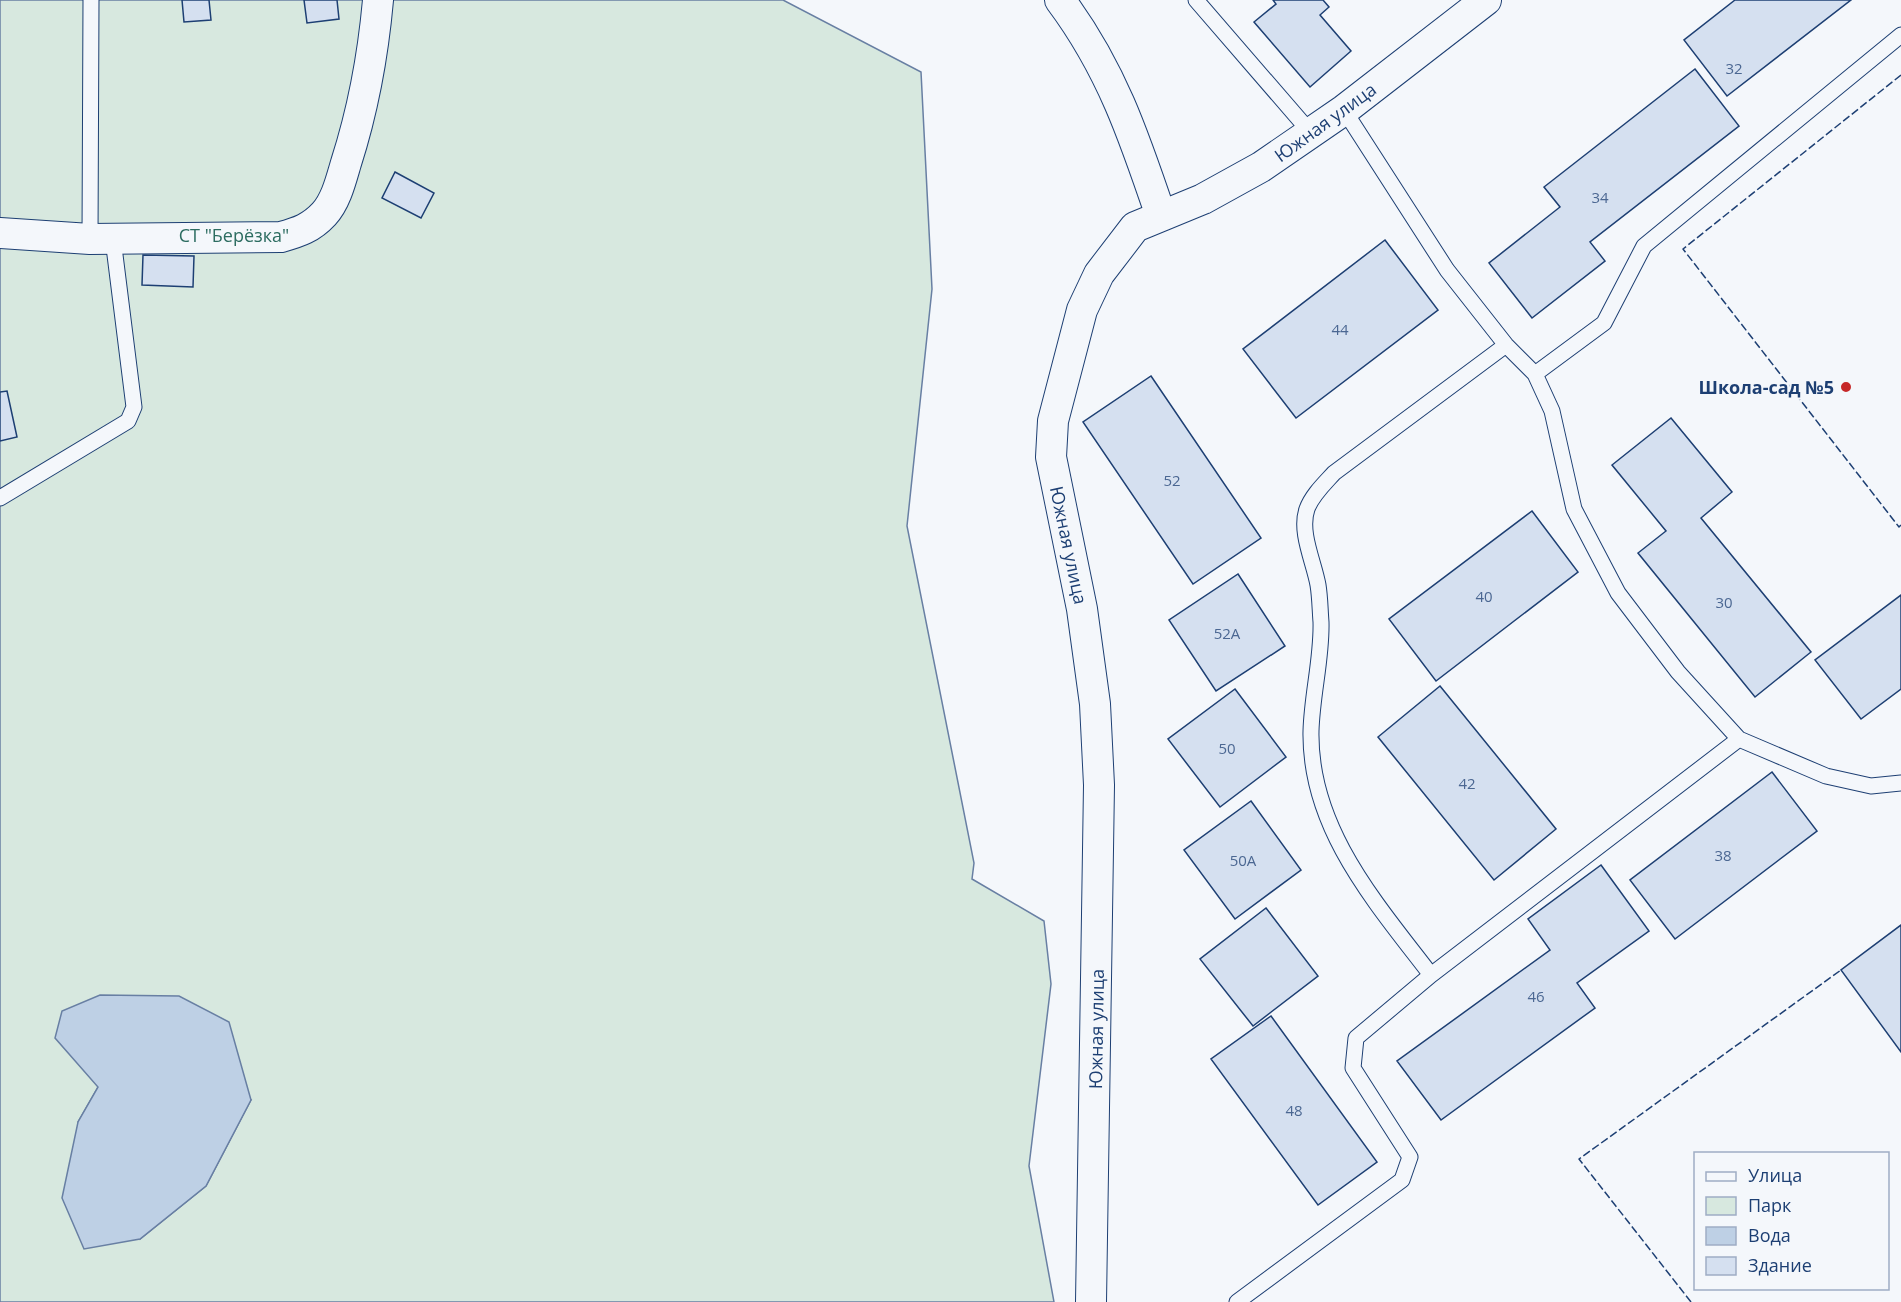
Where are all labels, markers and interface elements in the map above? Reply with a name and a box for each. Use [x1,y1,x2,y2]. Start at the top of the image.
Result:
house number: 32 [1725,58,1743,78]
street label: Южная улица [1269,77,1381,167]
house number: 34 [1591,187,1609,207]
park label: СТ "Берёзка" [179,223,289,247]
house number: 44 [1331,319,1349,339]
place label: Школа-сад №5 [1698,375,1834,399]
marker: Школа-сад №5 [1839,380,1853,394]
house number: 52 [1163,470,1181,490]
street label: Южная улица [1045,484,1093,606]
house number: 40 [1475,586,1493,606]
house number: 30 [1715,592,1733,612]
house number: 52А [1214,623,1241,643]
house number: 50 [1218,738,1236,758]
house number: 42 [1458,773,1476,793]
house number: 38 [1714,845,1732,865]
house number: 50А [1230,850,1257,870]
street label: Южная улица [1083,969,1109,1089]
house number: 46 [1527,986,1545,1006]
house number: 48 [1285,1100,1303,1120]
legend [1694,1152,1889,1290]
text: Улица [1748,1163,1802,1187]
text: Парк [1748,1193,1792,1217]
text: Вода [1748,1223,1791,1247]
text: Здание [1748,1253,1812,1277]

